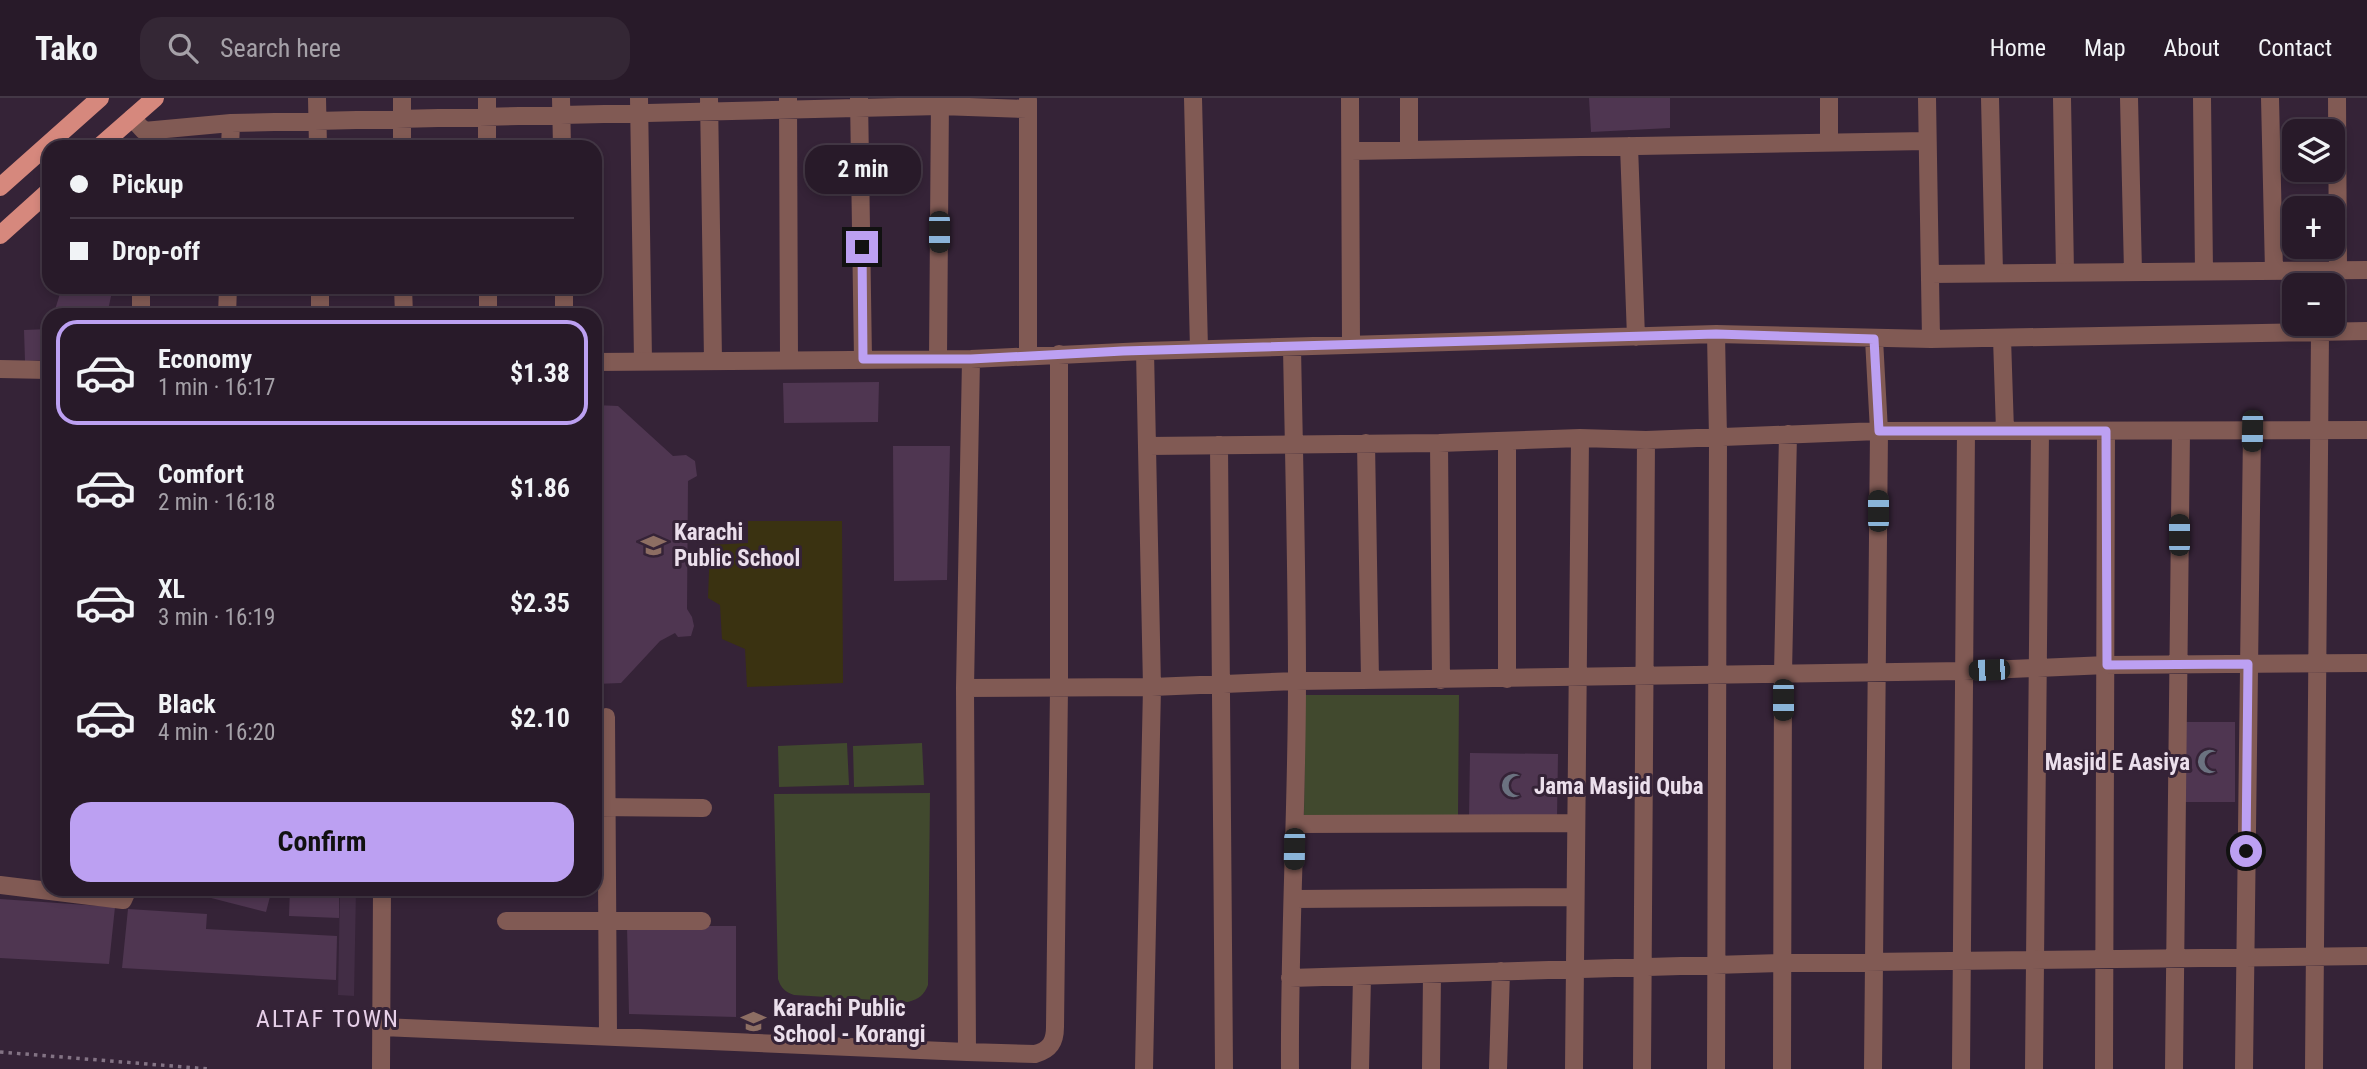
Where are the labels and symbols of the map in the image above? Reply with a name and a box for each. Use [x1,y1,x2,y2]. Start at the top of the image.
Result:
callout: 2 min [804,145,920,194]
car [929,211,950,253]
route end [846,231,878,263]
car [2242,410,2263,452]
car [1868,490,1889,532]
car [2169,514,2190,556]
place label: Karachi Public School [674,519,800,572]
school or university icon: Karachi Public School [640,531,668,559]
car [1968,659,2011,681]
car [1773,679,1794,721]
mosque icon: Masjid E Aasiya [2196,748,2224,776]
place label: Masjid E Aasiya [2045,749,2190,776]
mosque icon: Jama Masjid Quba [1500,772,1528,800]
place label: Jama Masjid Quba [1534,773,1704,800]
car [1284,828,1305,870]
route start [2230,835,2262,867]
place label: Karachi Public School - Korangi [773,995,926,1048]
district label: ALTAF TOWN [256,1005,400,1033]
school or university icon: Karachi Public School - Korangi [739,1007,767,1035]

